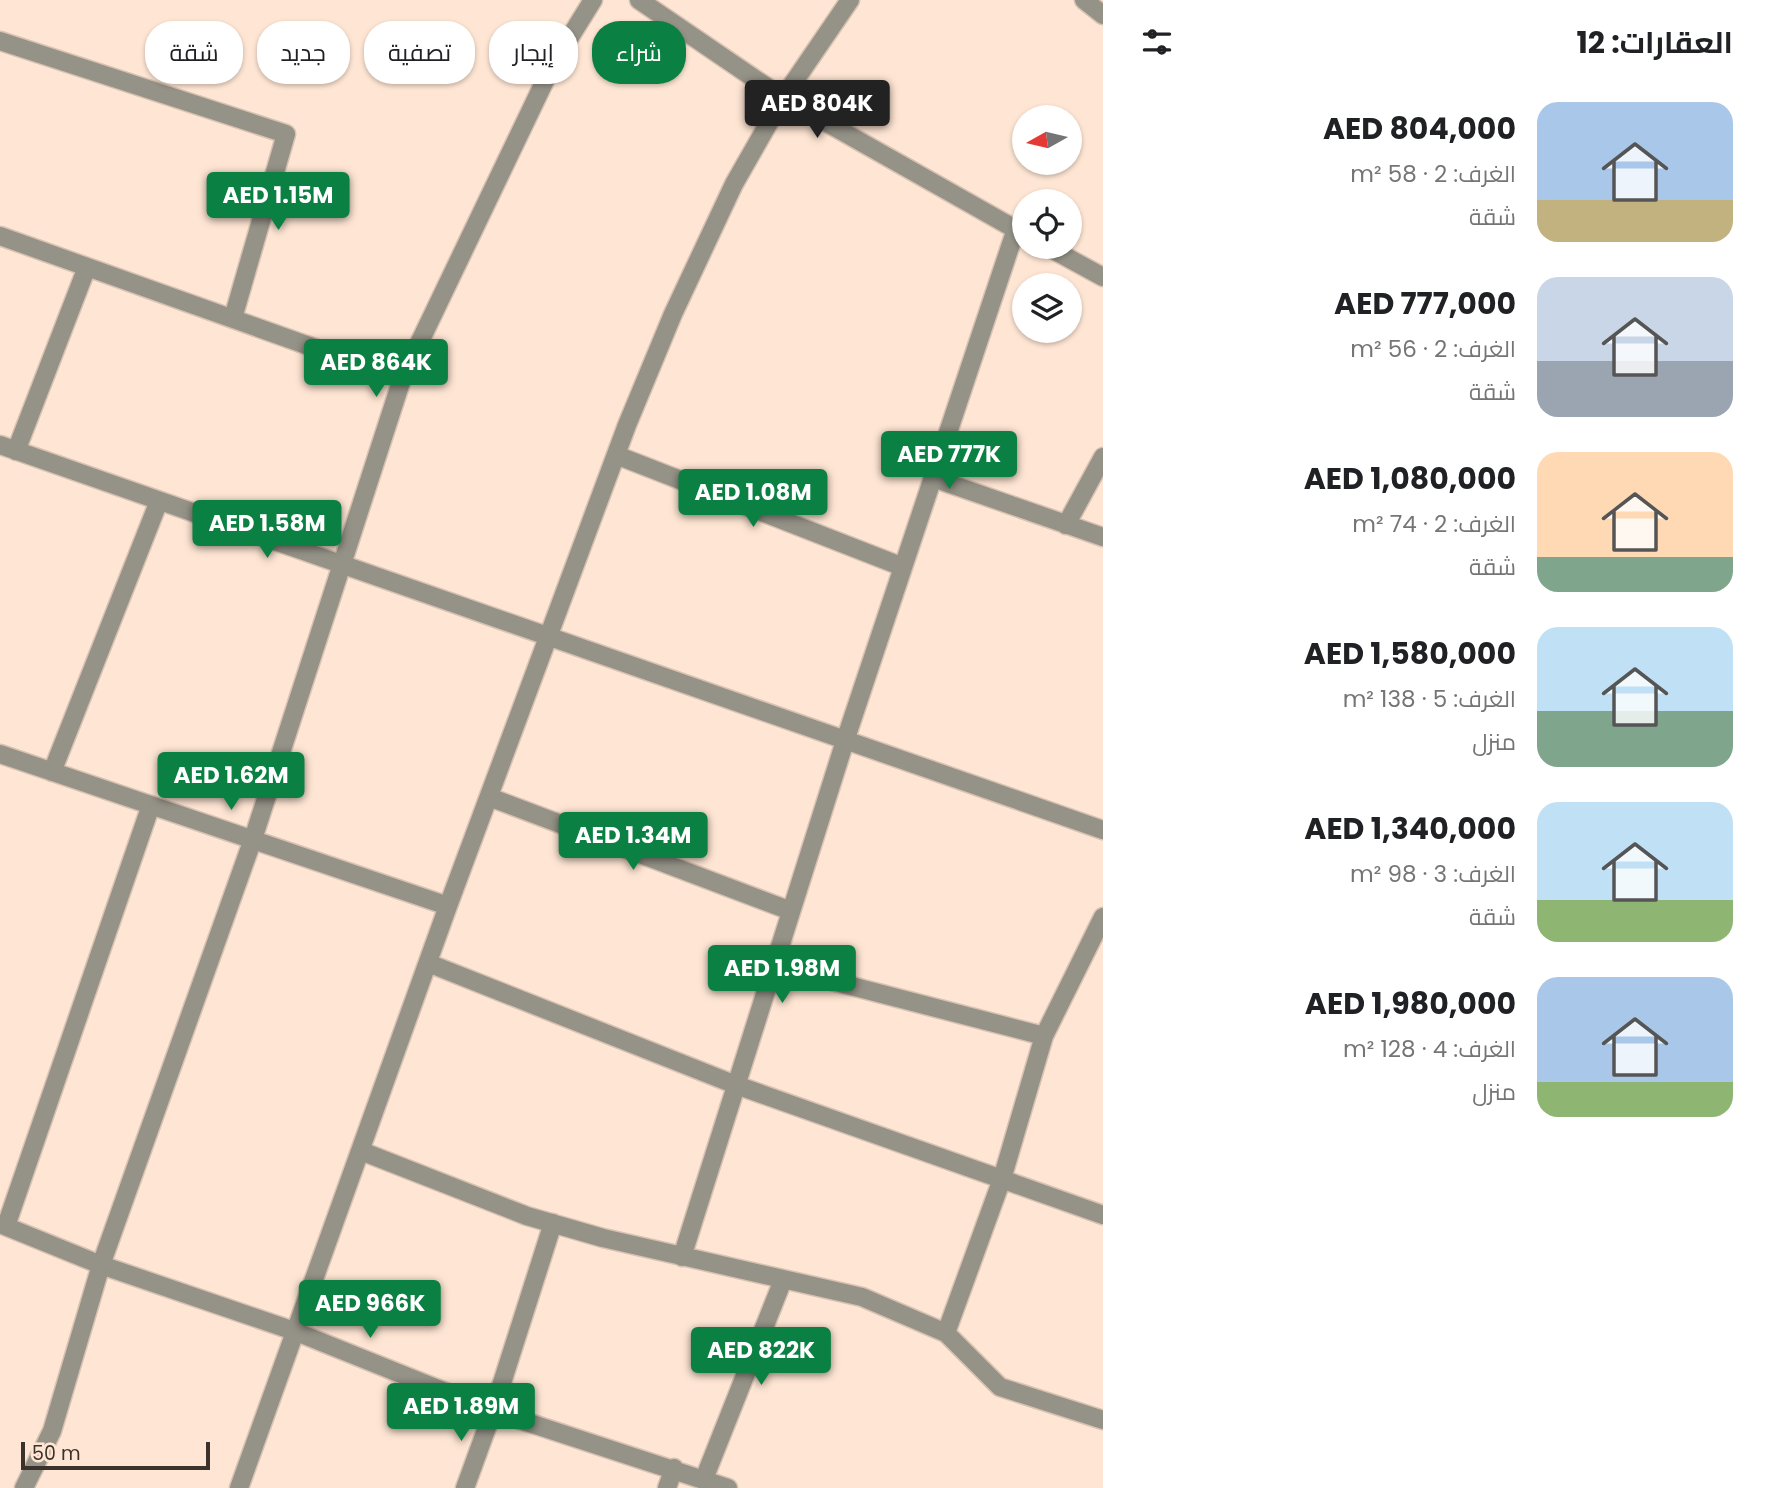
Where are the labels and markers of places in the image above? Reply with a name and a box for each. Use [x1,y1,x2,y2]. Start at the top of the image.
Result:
pin: AED 804K [745,80,889,140]
pin: AED 1.15M [198,173,358,232]
pin: AED 864K [304,340,448,399]
pin: AED 777K [877,432,1021,491]
pin: AED 1.08M [673,470,833,529]
pin: AED 1.58M [187,500,347,560]
pin: AED 1.62M [151,752,311,812]
pin: AED 1.34M [553,812,713,872]
pin: AED 1.98M [702,946,862,1005]
pin: AED 966K [298,1280,442,1340]
pin: AED 822K [689,1328,833,1387]
pin: AED 1.89M [381,1384,541,1443]

